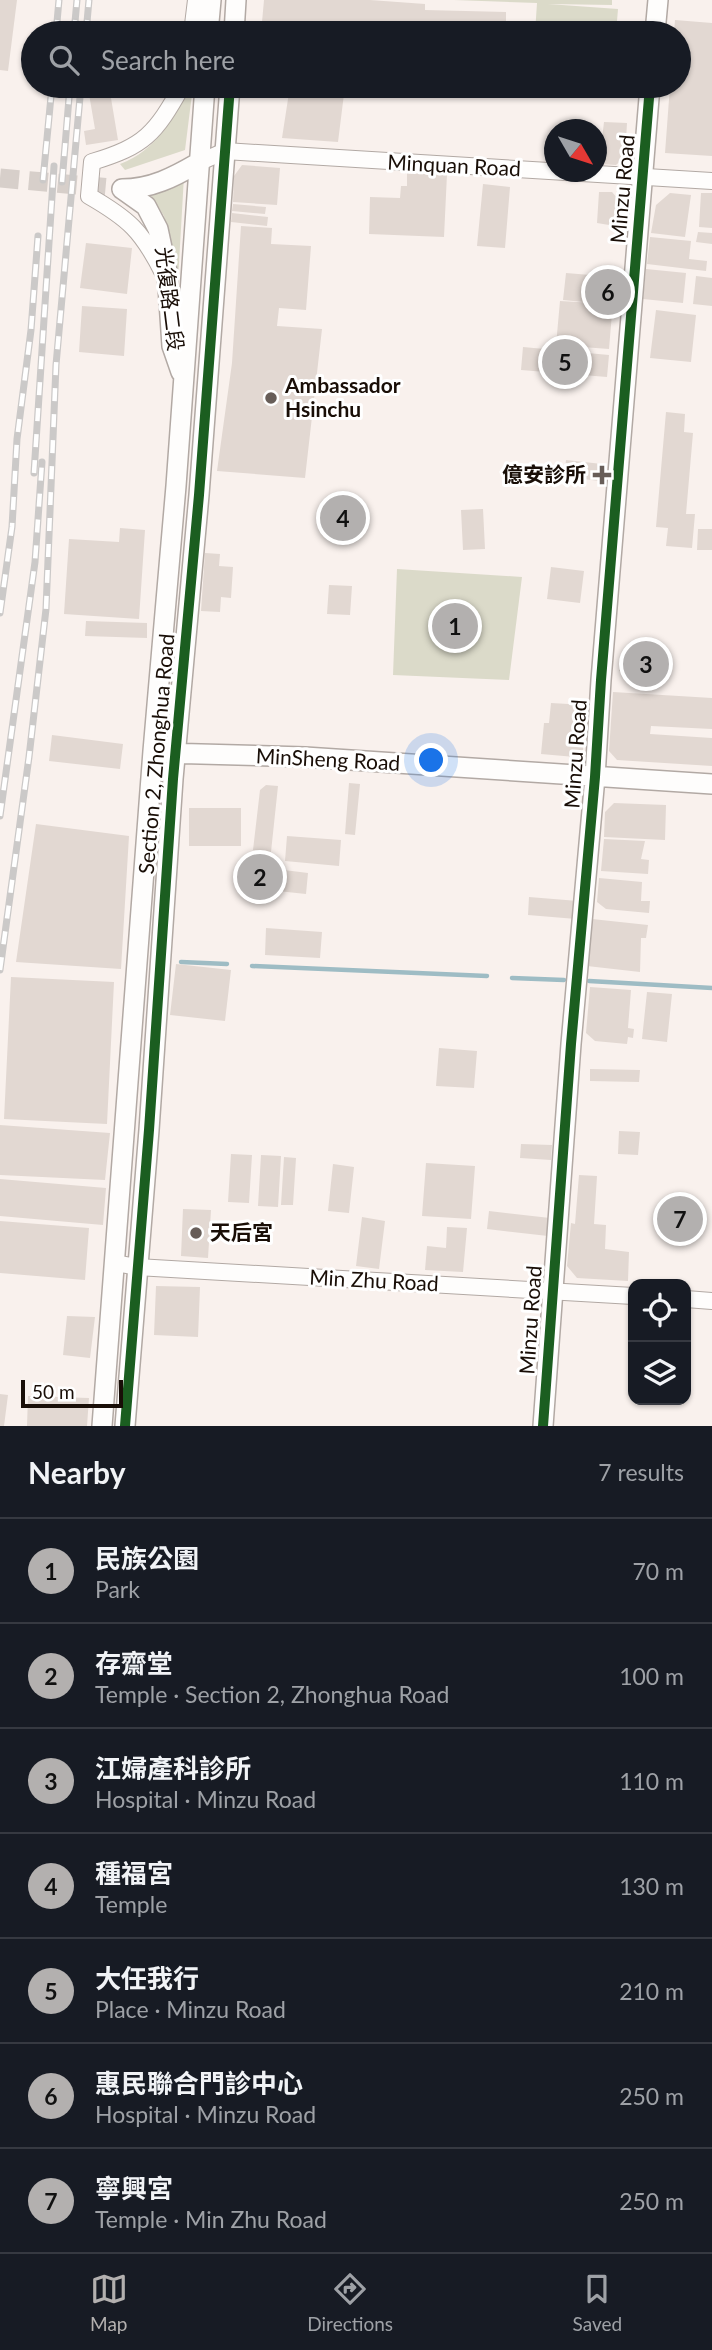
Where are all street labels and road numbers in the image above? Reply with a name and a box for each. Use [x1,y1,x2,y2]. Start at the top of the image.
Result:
street label: Minzu Road [604,133,639,244]
street label: Minquan Road [387,149,521,180]
street label: 光復路二段 [152,245,189,352]
street label: Section 2, Zhonghua Road [133,633,178,875]
street label: Minzu Road [558,699,591,809]
street label: MinSheng Road [255,742,401,775]
street label: Min Zhu Road [309,1264,439,1295]
street label: Minzu Road [513,1265,546,1375]

